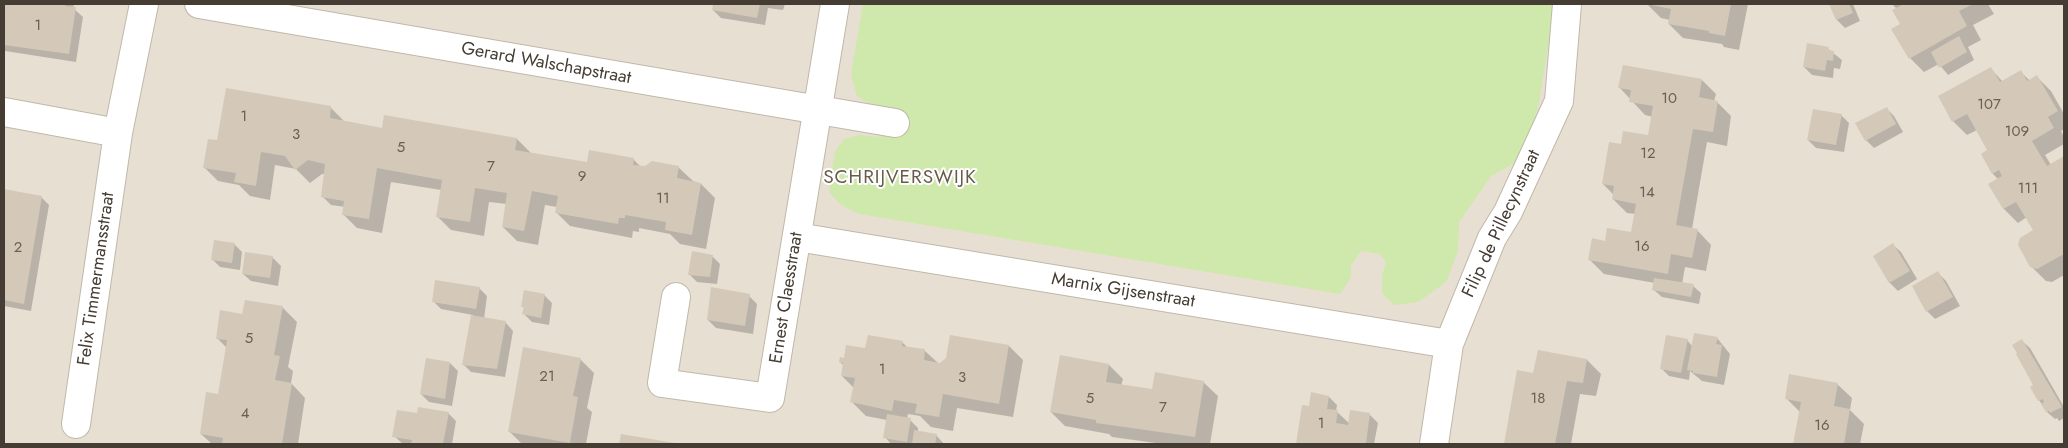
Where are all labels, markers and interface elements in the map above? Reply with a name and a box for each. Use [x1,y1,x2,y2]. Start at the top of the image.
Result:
house number: 1 [35,17,41,35]
street label: Gerard Walschapstraat [459,38,633,90]
house number: 10 [1661,90,1677,108]
house number: 107 [1977,96,2001,114]
house number: 1 [241,108,247,126]
house number: 109 [2005,123,2029,141]
house number: 3 [292,126,300,144]
house number: 5 [397,139,405,157]
house number: 12 [1640,145,1656,163]
street label: Filip de Pillecynstraat [1458,147,1546,301]
house number: 7 [487,158,495,176]
district label: SCHRIJVERSWIJK [821,167,979,189]
house number: 9 [578,168,586,186]
house number: 111 [2018,180,2038,198]
house number: 14 [1639,184,1655,202]
house number: 11 [656,190,670,208]
street label: Felix Timmermansstraat [74,191,120,367]
street label: Ernest Claesstraat [766,231,808,365]
house number: 16 [1634,238,1650,256]
house number: 2 [14,239,22,257]
street label: Marnix Gijsenstraat [1050,269,1196,313]
house number: 5 [245,330,253,348]
house number: 1 [879,361,885,379]
house number: 21 [539,368,555,386]
house number: 3 [958,369,966,387]
house number: 5 [1086,390,1094,408]
house number: 18 [1531,390,1545,408]
house number: 7 [1159,399,1167,417]
house number: 4 [241,405,249,423]
house number: 1 [1318,415,1324,433]
house number: 16 [1814,417,1830,435]

